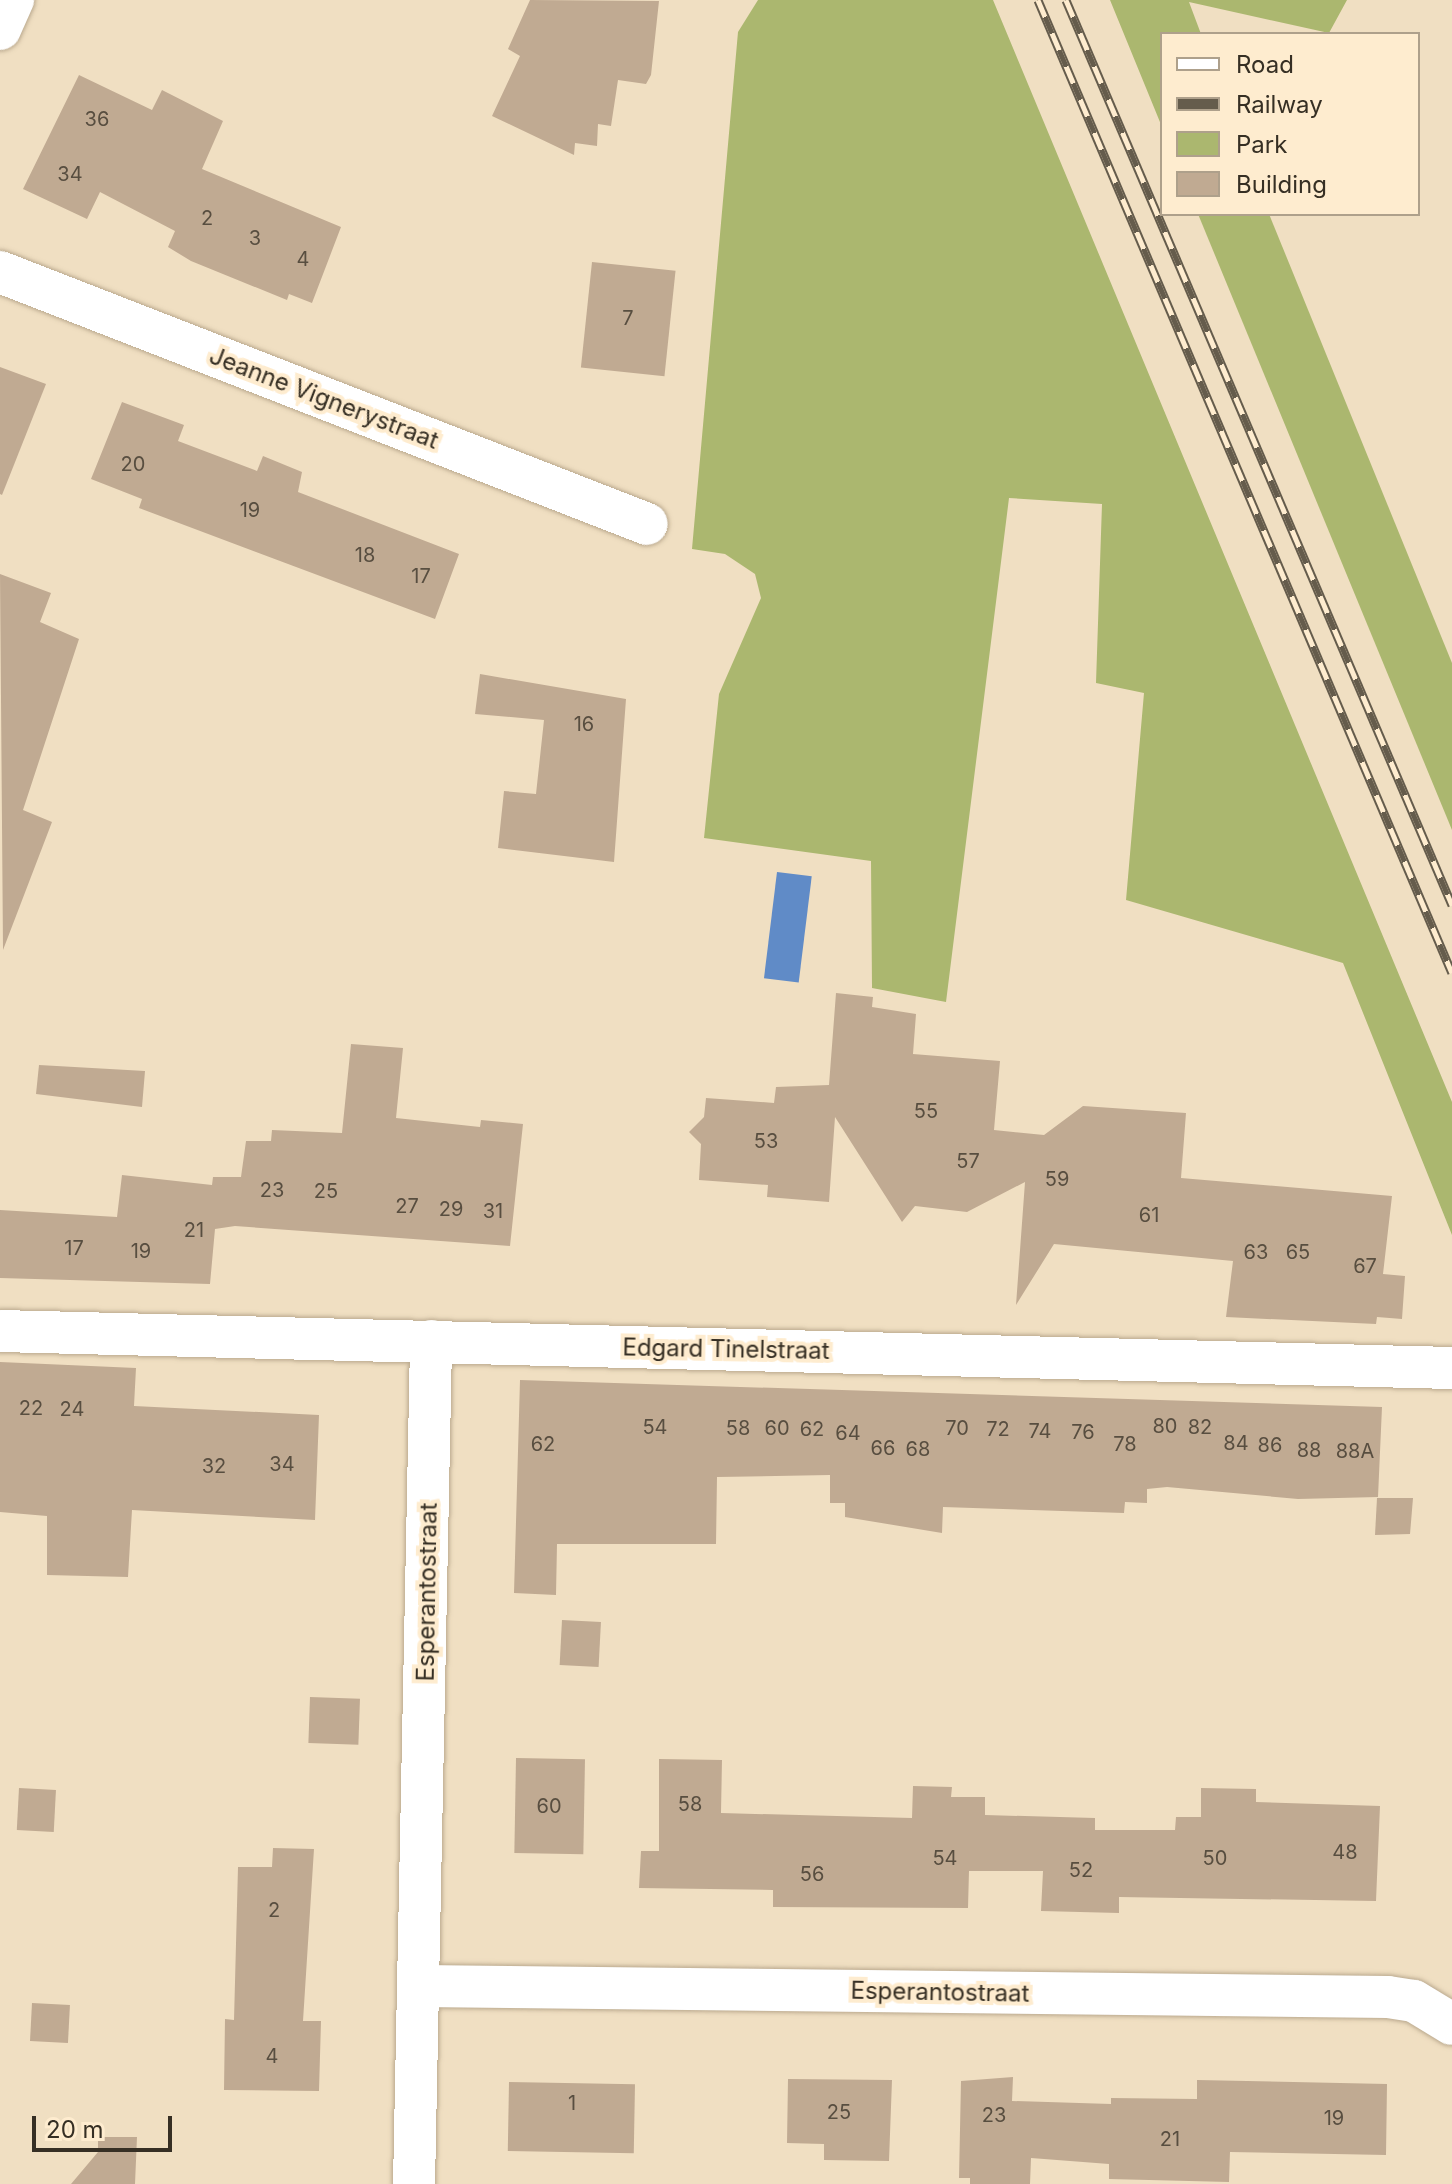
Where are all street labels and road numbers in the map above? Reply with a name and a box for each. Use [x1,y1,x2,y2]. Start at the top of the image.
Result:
street label: Jeanne Vignerystraat [205,341,443,455]
street label: Edgard Tinelstraat [622,1333,830,1365]
street label: Esperantostraat [411,1502,443,1682]
street label: Esperantostraat [850,1976,1030,2008]

